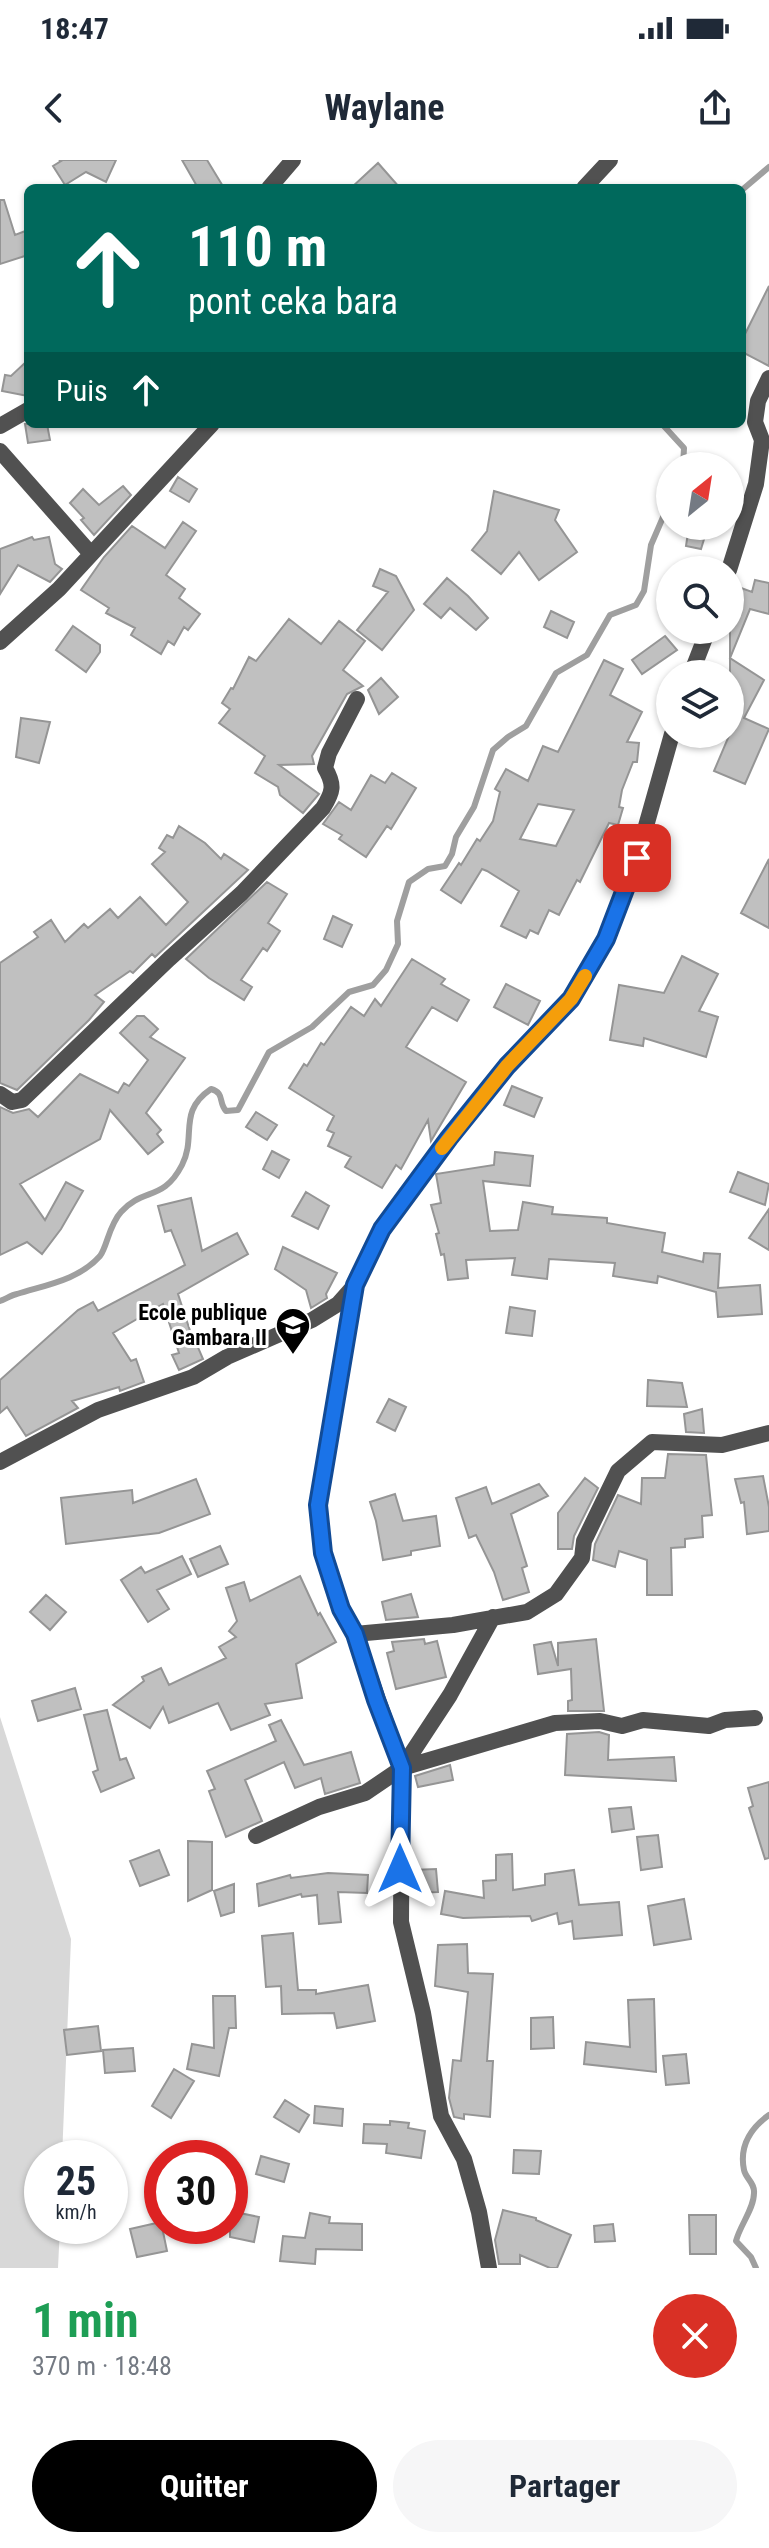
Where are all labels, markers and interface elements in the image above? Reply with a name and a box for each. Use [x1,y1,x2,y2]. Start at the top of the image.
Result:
text: 18:47 [40,11,109,46]
icon: back [32,86,76,130]
icon: share [693,86,737,130]
text: Waylane [324,87,445,129]
text: 110 m [188,214,327,280]
icon: ahead [56,216,160,320]
text: pont ceka bara [188,281,398,323]
icon: ahead [124,368,168,412]
text: Puis [56,373,108,408]
north arrow [656,452,744,540]
map controls [656,452,744,748]
button: search [656,556,744,644]
button: layers [656,660,744,748]
pin [603,824,671,892]
icon: arrive [615,836,659,880]
place label: Ecole publique Gambara II [138,1300,267,1350]
school or university icon: Ecole publique Gambara II [274,1306,312,1356]
position arrow [358,1827,442,1911]
speed limit sign: 30 [144,2140,248,2244]
text: 25 [56,2158,96,2205]
text: km/h [55,2200,97,2224]
text: 1 min [32,2292,139,2349]
button: close [653,2294,737,2378]
text: 370 m · 18:48 [32,2351,172,2381]
button: Quitter [32,2440,377,2532]
button: Partager [393,2440,737,2532]

